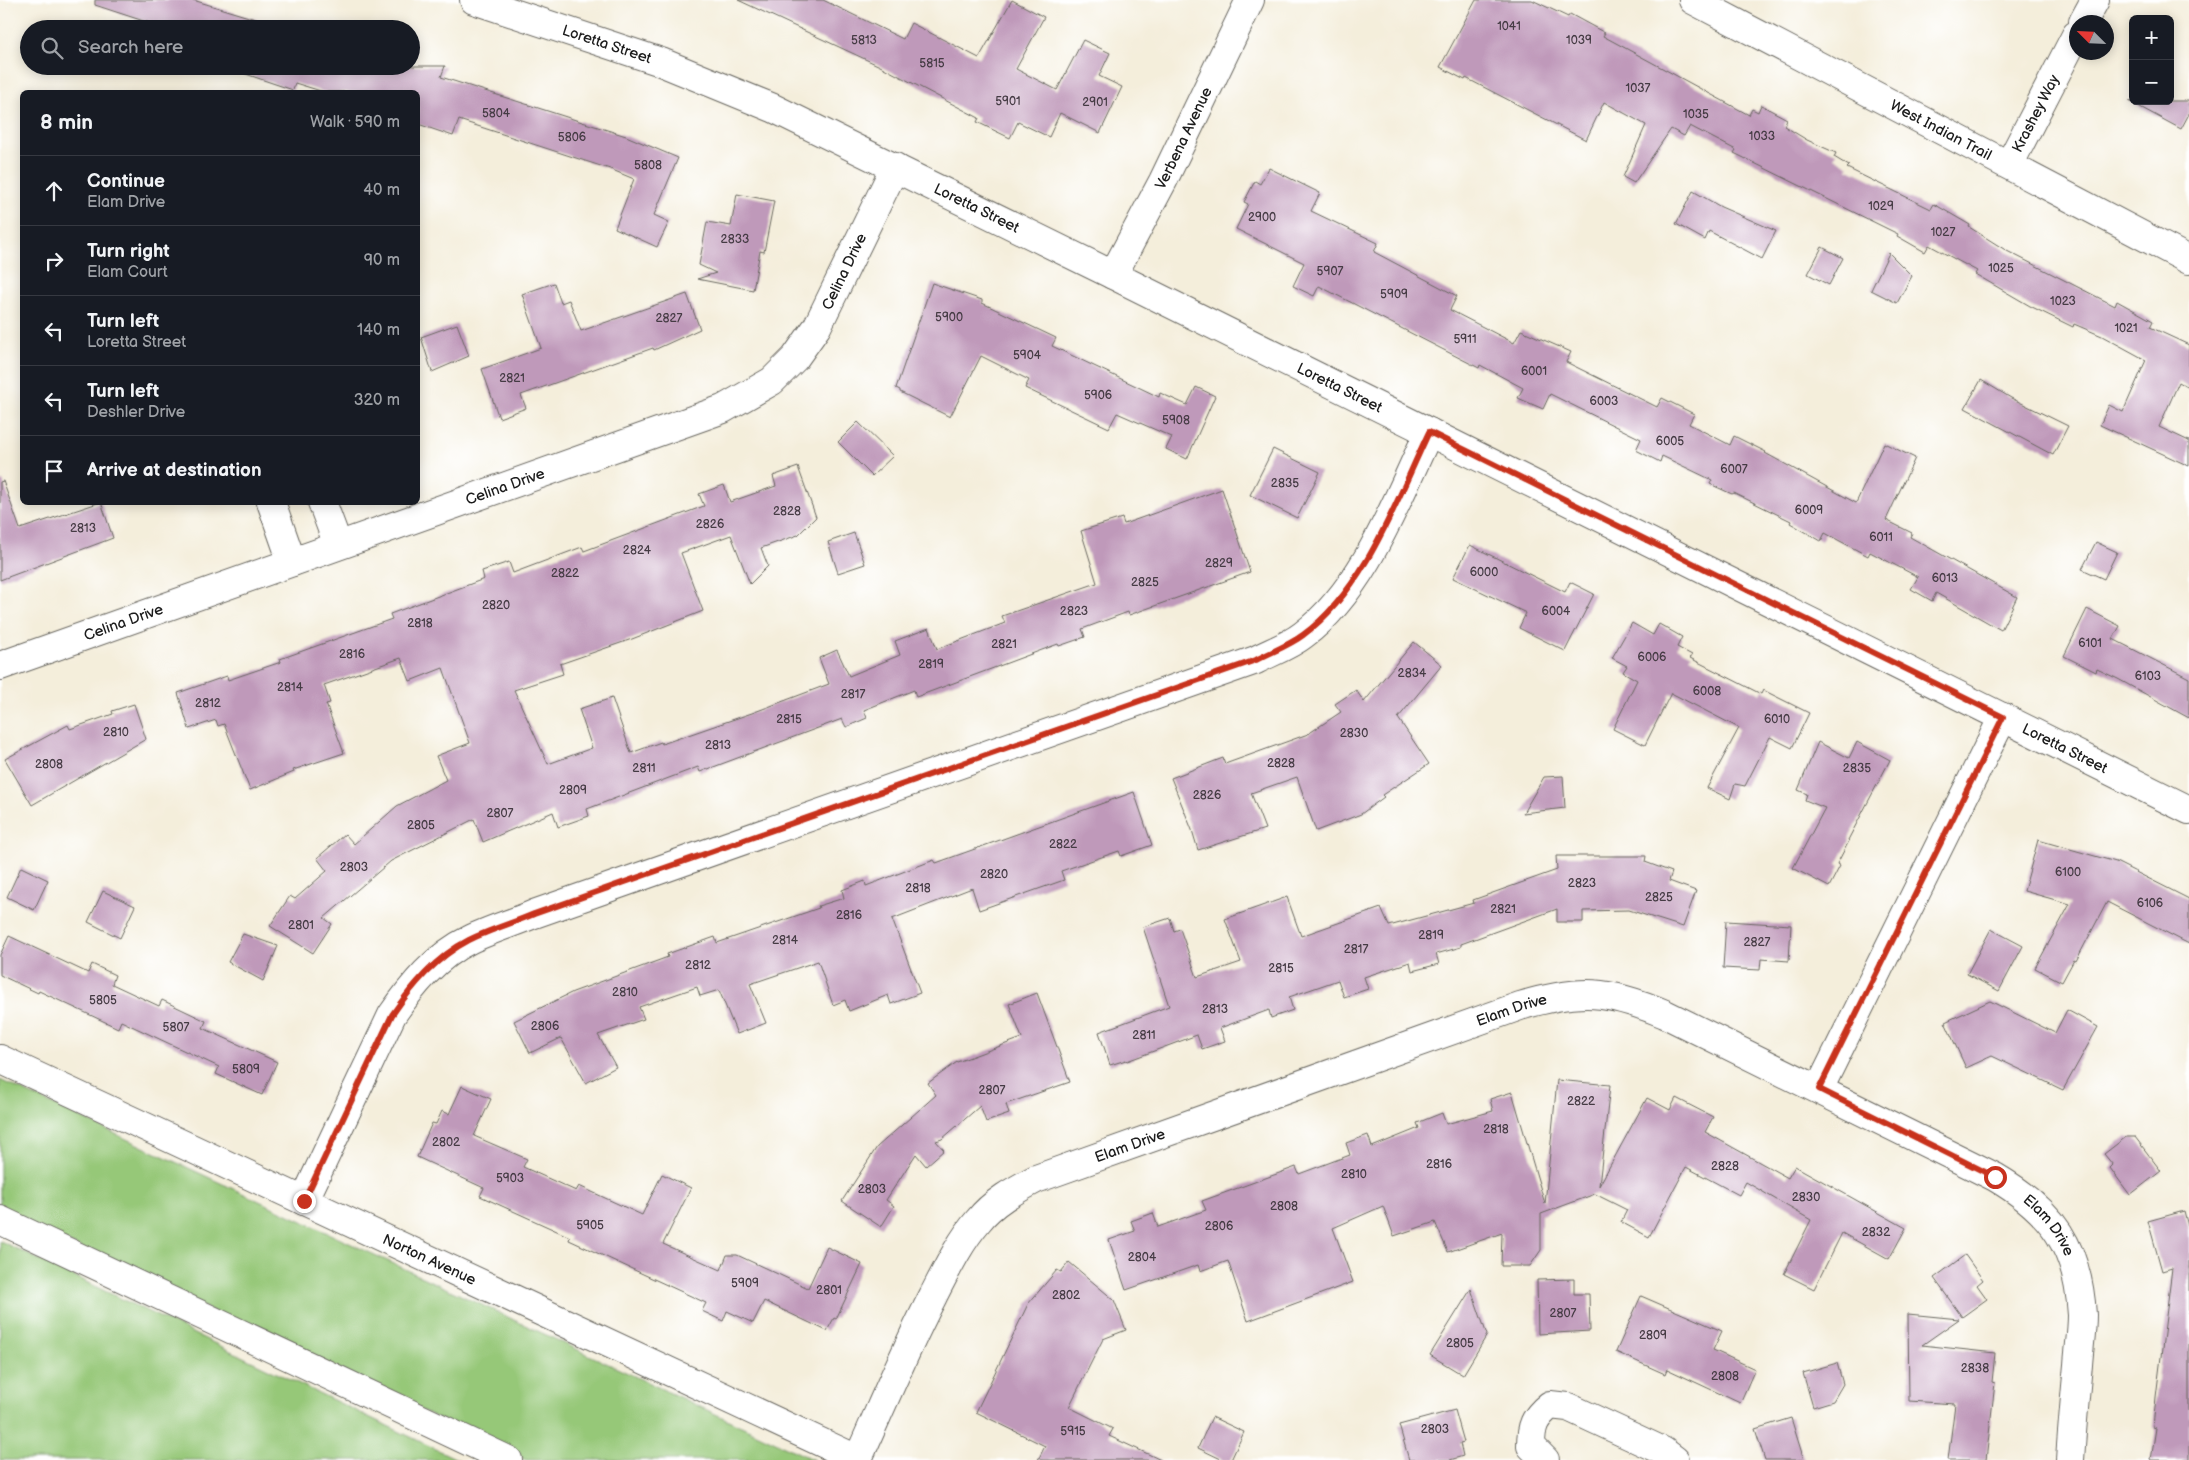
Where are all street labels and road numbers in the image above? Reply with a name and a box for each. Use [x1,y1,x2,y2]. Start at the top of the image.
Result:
street label: Loretta Street [560,21,654,68]
street label: Krashey Way [2008,71,2064,156]
street label: Verbena Avenue [1151,84,1217,193]
street label: West Indian Trail [1887,96,1995,165]
street label: Loretta Street [931,179,1023,238]
street label: Celina Drive [818,230,871,313]
street label: Loretta Street [1294,359,1386,418]
street label: Celina Drive [463,464,547,510]
street label: Celina Drive [81,600,166,645]
street label: Loretta Street [2019,720,2111,778]
street label: Elam Drive [1474,990,1549,1031]
street label: Elam Drive [1092,1125,1168,1167]
street label: Elam Drive [2019,1191,2078,1259]
street label: Norton Avenue [380,1230,479,1290]

